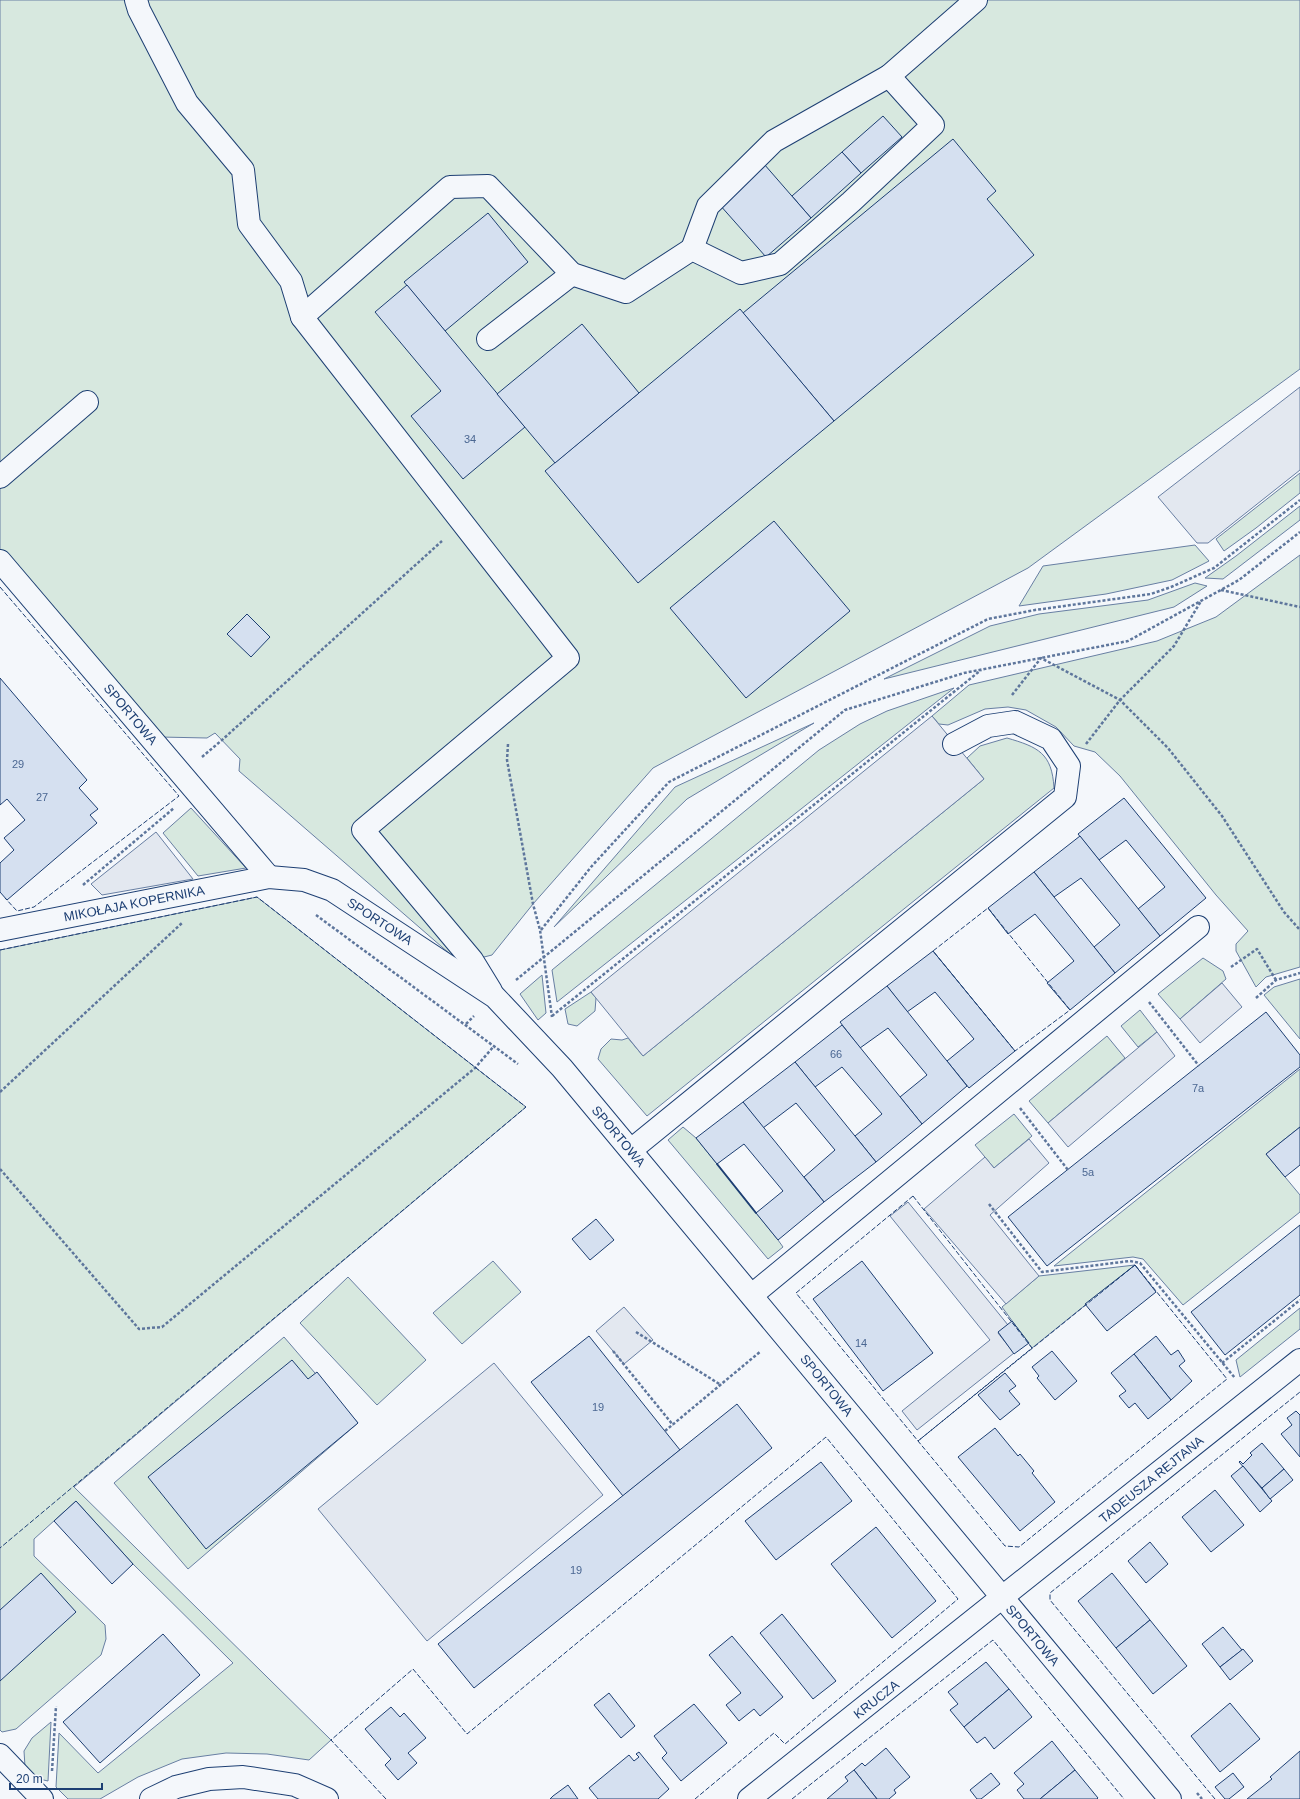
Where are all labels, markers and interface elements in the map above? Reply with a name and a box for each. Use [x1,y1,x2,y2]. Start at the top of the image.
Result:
house number: 34 [464,433,476,445]
street label: SPORTOWA [101,681,161,748]
house number: 29 [12,758,24,770]
house number: 27 [36,791,48,803]
street label: MIKOŁAJA KOPERNIKA [62,882,206,925]
street label: SPORTOWA [344,895,415,948]
house number: 66 [830,1048,842,1060]
house number: 7a [1192,1082,1205,1094]
street label: SPORTOWA [589,1103,649,1170]
house number: 5a [1082,1166,1095,1178]
house number: 14 [855,1337,867,1349]
street label: SPORTOWA [797,1351,856,1419]
house number: 19 [592,1401,604,1413]
street label: TADEUSZA REJTANA [1096,1433,1207,1526]
house number: 19 [570,1564,582,1576]
street label: SPORTOWA [1003,1602,1063,1669]
street label: KRUCZA [851,1677,902,1722]
scale bar [10,1765,102,1791]
text: 20 m [16,1772,43,1786]

